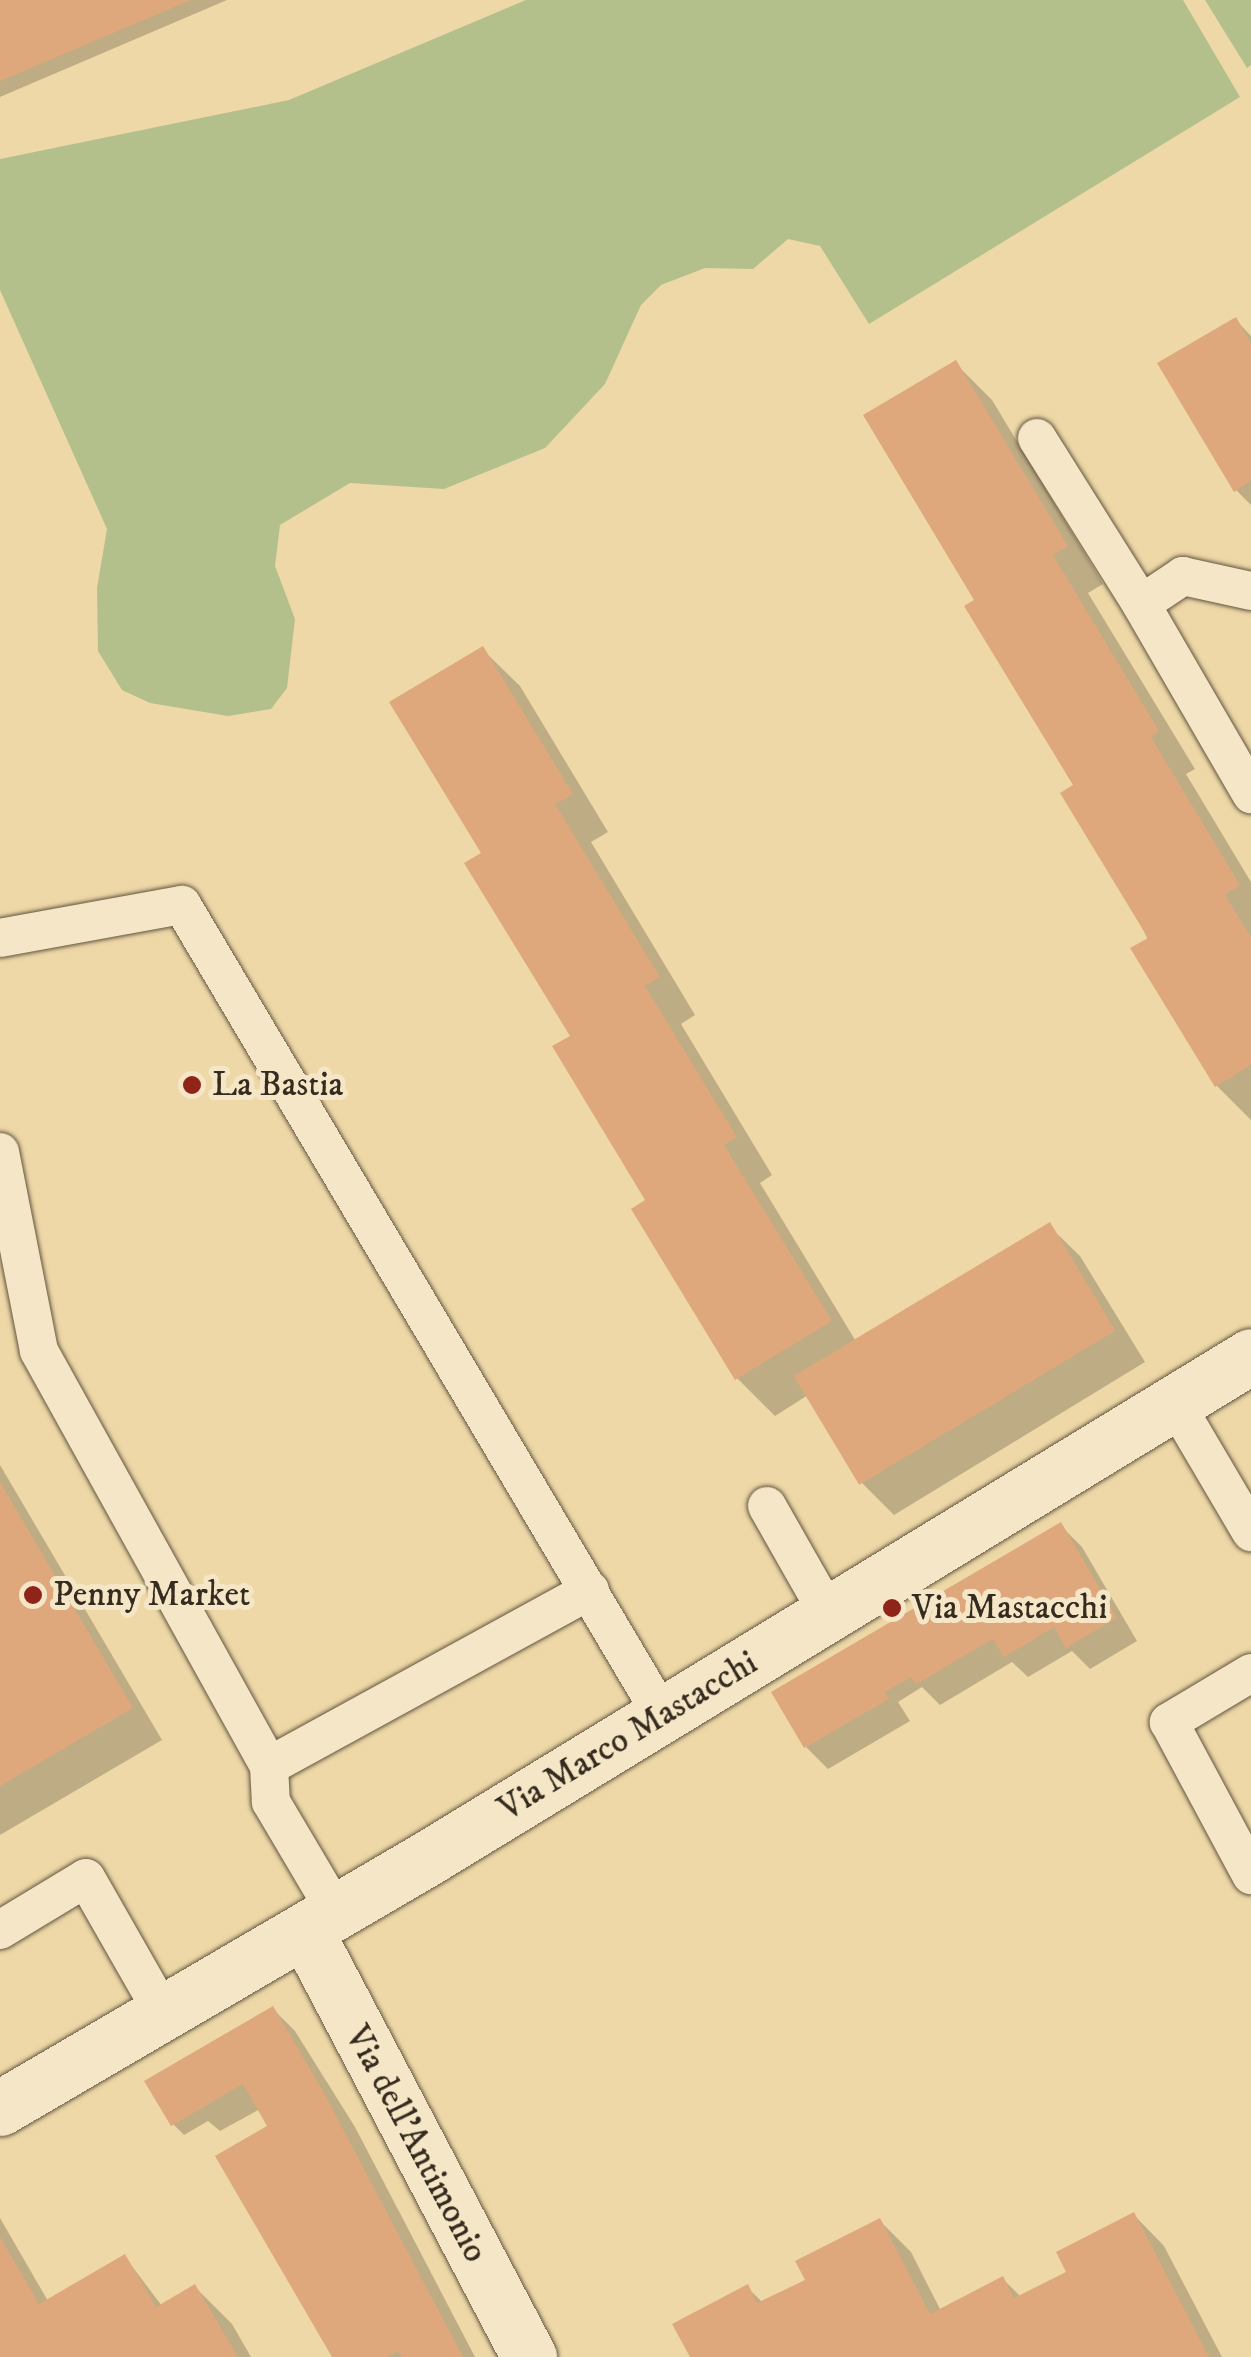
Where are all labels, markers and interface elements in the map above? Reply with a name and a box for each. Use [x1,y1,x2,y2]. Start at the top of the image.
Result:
place label: La Bastia [212,1064,343,1106]
marker: La Bastia [181,1074,203,1096]
place label: Penny Market [53,1574,250,1616]
marker: Penny Market [22,1584,44,1606]
place label: Via Mastacchi [912,1587,1107,1629]
marker: Via Mastacchi [881,1597,903,1619]
street label: Via Marco Mastacchi [491,1642,765,1830]
street label: Via dell'Antimonio [336,2018,496,2270]

